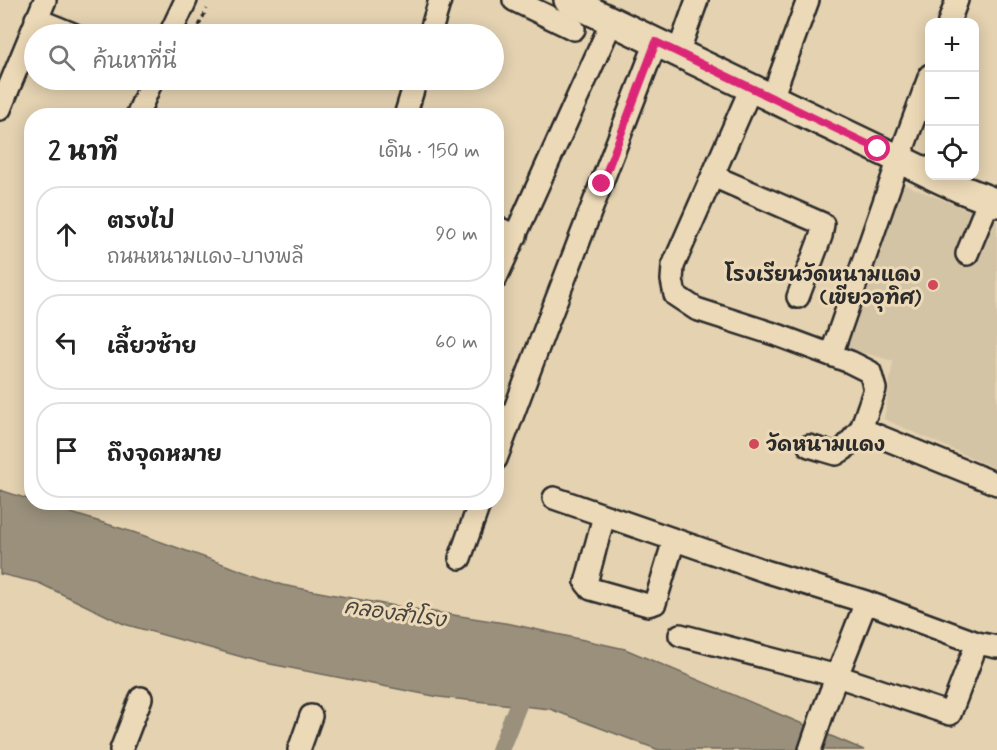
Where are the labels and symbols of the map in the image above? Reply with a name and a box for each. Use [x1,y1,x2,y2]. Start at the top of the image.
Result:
route start [864,135,890,161]
route end [588,170,614,196]
place label: โรงเรียนวัดหนามแดง (เขียวอุทิศ) [724,261,922,312]
marker: โรงเรียนวัดหนามแดง (เขียวอุทิศ) [926,278,940,292]
place label: วัดหนามแดง [766,432,885,459]
marker: วัดหนามแดง [747,437,761,451]
water label: คลองสำโรง [343,592,449,635]

